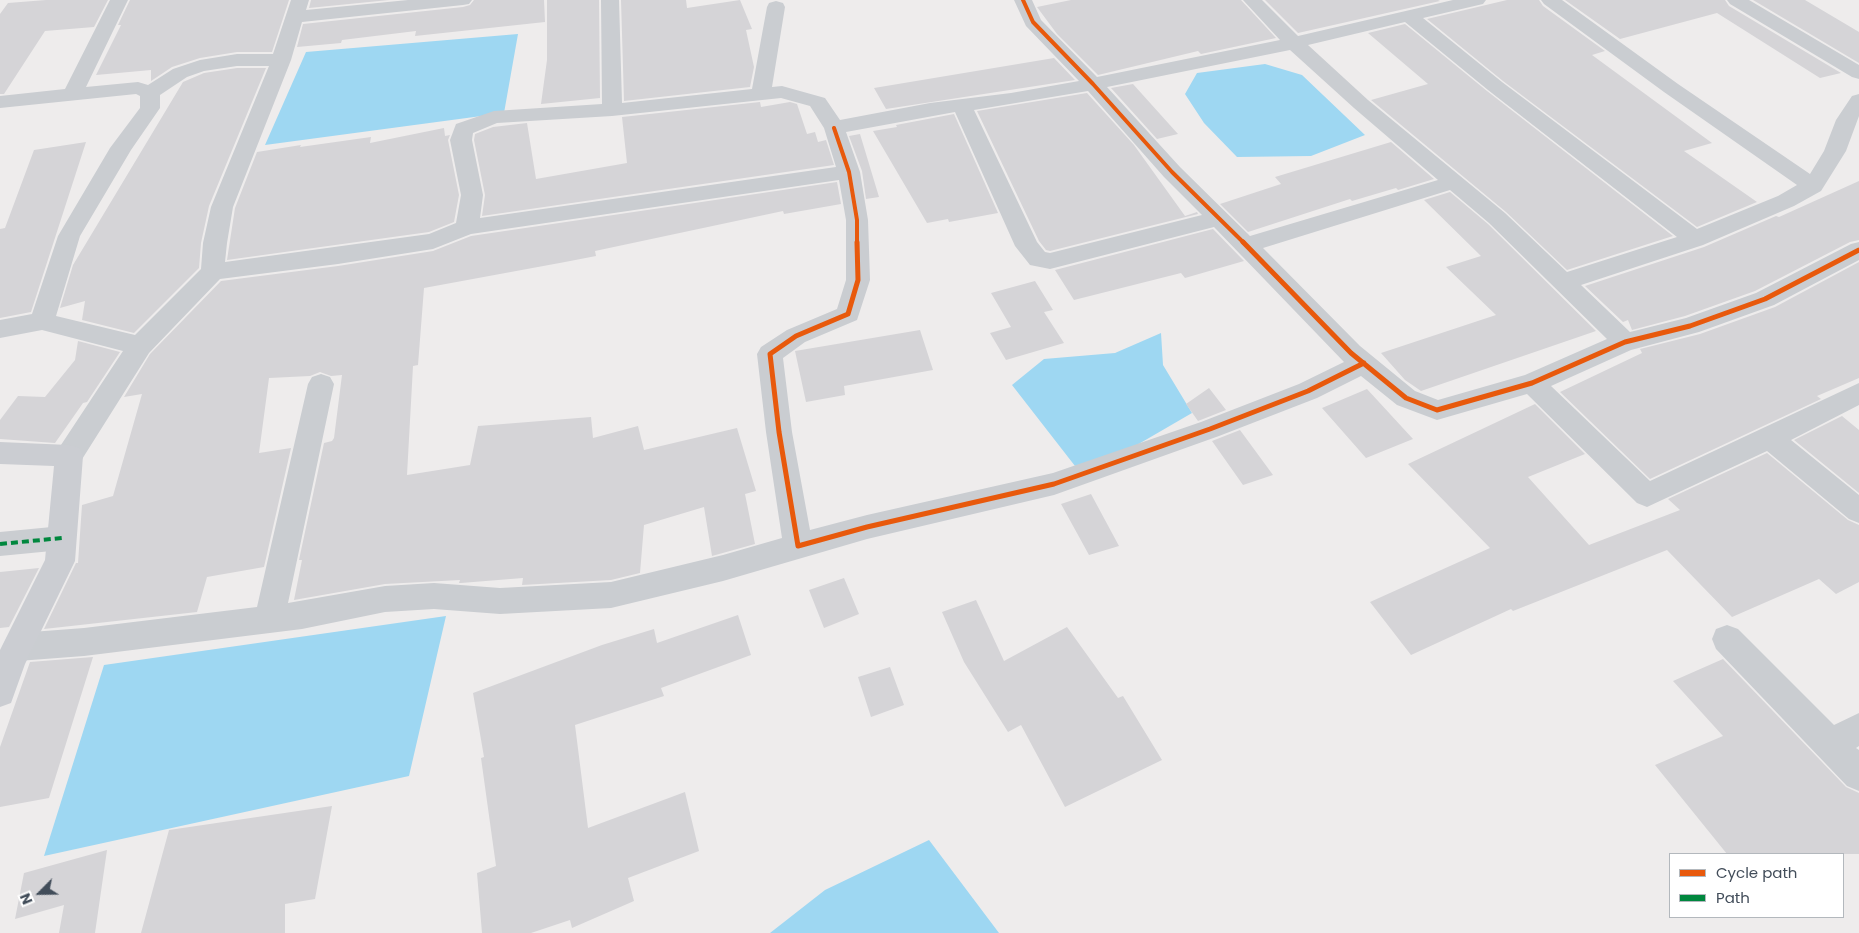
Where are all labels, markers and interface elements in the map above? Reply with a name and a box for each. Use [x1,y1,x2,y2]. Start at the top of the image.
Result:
legend [1669,853,1844,918]
text: Cycle path [1716,862,1797,883]
north arrow [15,868,65,918]
text: Path [1716,887,1750,908]
text: N [15,890,37,908]

